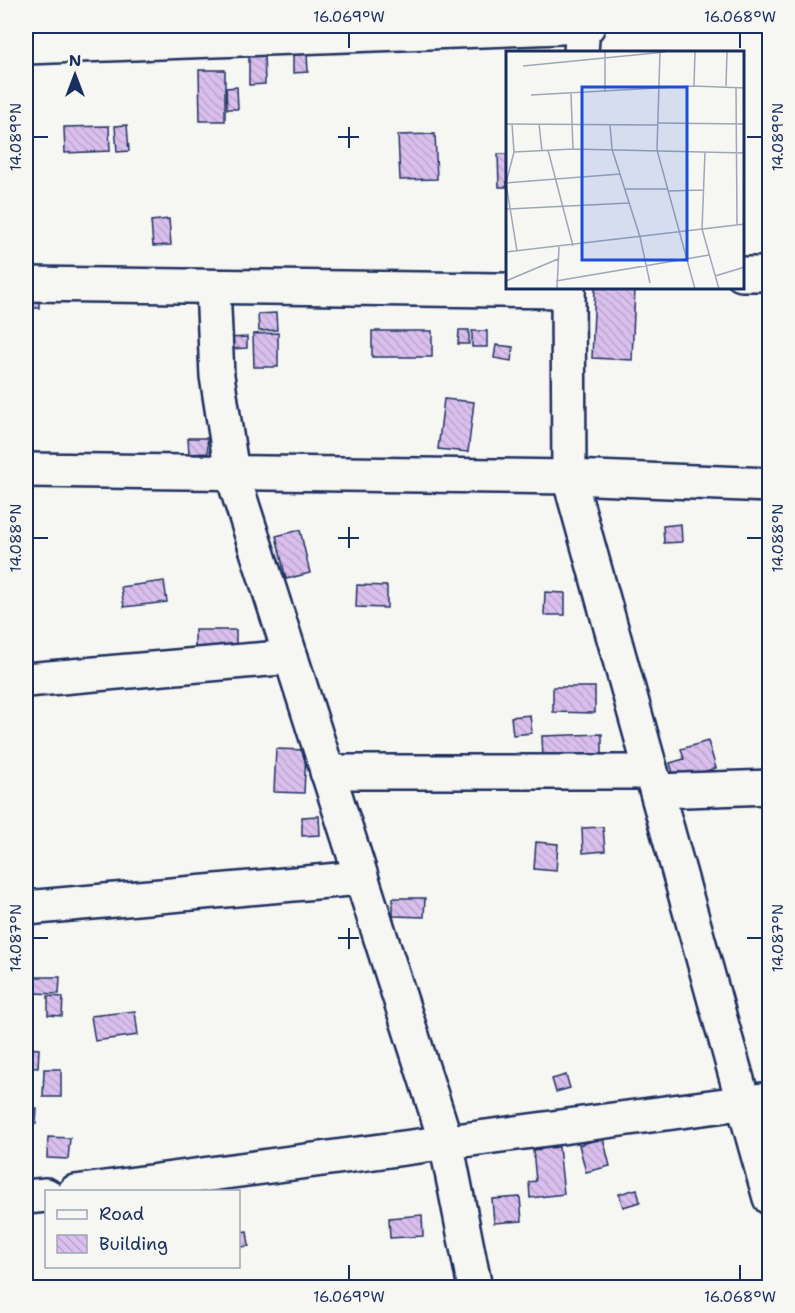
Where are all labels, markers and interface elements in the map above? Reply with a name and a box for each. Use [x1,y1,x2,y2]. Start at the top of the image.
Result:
text: 16.069°W [313,7,385,27]
text: 16.068°W [704,7,776,27]
north arrow [45,45,105,105]
text: N [69,50,81,71]
inset map [506,51,744,290]
text: 14.089°N [6,103,26,171]
text: 14.089°N [768,103,788,171]
text: 14.088°N [6,504,26,572]
text: 14.088°N [768,504,788,572]
text: 14.087°N [6,904,26,972]
text: 14.087°N [768,904,788,972]
legend [45,1190,240,1268]
text: Road [99,1202,144,1226]
text: Building [99,1232,168,1256]
text: 16.069°W [313,1287,385,1307]
text: 16.068°W [704,1287,776,1307]

